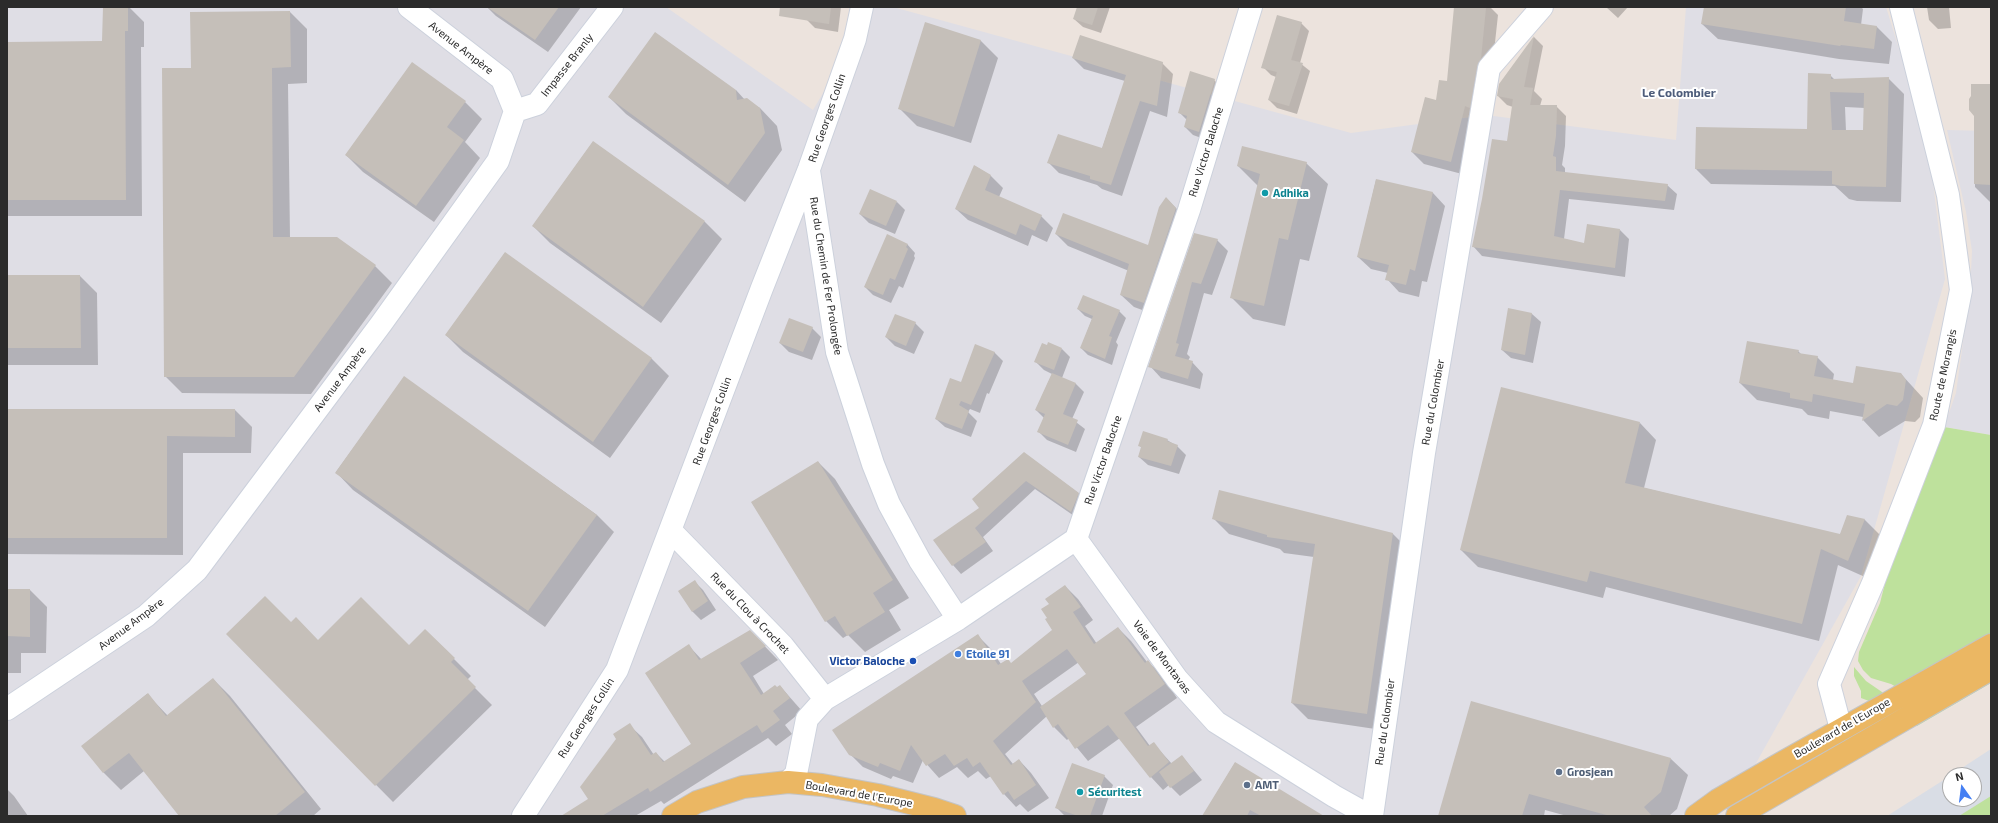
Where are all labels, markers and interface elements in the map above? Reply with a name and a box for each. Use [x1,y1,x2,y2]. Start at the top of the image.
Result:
street label: Avenue Ampère [426,19,496,77]
street label: Impasse Branly [538,31,596,99]
street label: Rue Georges Collin [806,72,848,164]
district label: Le Colombier [1642,86,1716,100]
street label: Rue Victor Baloche [1186,105,1226,199]
place label: Adhika [1273,186,1309,200]
marker: Adhika [1260,188,1270,198]
street label: Rue du Chemin de Fer Prolongée [807,196,845,356]
street label: Route de Morangis [1927,328,1959,422]
street label: Avenue Ampère [311,344,369,414]
street label: Rue du Colombier [1419,358,1447,446]
street label: Rue Georges Collin [690,375,734,467]
street label: Rue Victor Baloche [1082,414,1124,506]
street label: Rue du Clou à Crochet [708,570,792,656]
street label: Avenue Ampère [96,595,166,653]
street label: Voie de Montavas [1130,618,1194,696]
place label: Etoile 91 [966,647,1010,661]
marker: Etoile 91 [953,649,963,659]
place label: Victor Baloche [829,654,905,668]
marker: Victor Baloche [908,656,918,666]
street label: Rue Georges Collin [555,675,617,761]
street label: Rue du Colombier [1372,678,1398,766]
street label: Boulevard de l'Europe [1792,695,1892,761]
place label: Grosjean [1567,765,1613,779]
marker: Grosjean [1554,767,1564,777]
north arrow [1942,767,1982,807]
text: N [1954,769,1965,783]
street label: Boulevard de l'Europe [804,778,914,810]
place label: AMT [1255,778,1279,792]
marker: AMT [1242,780,1252,790]
place label: Sécuritest [1088,785,1142,799]
marker: Sécuritest [1075,787,1085,797]

